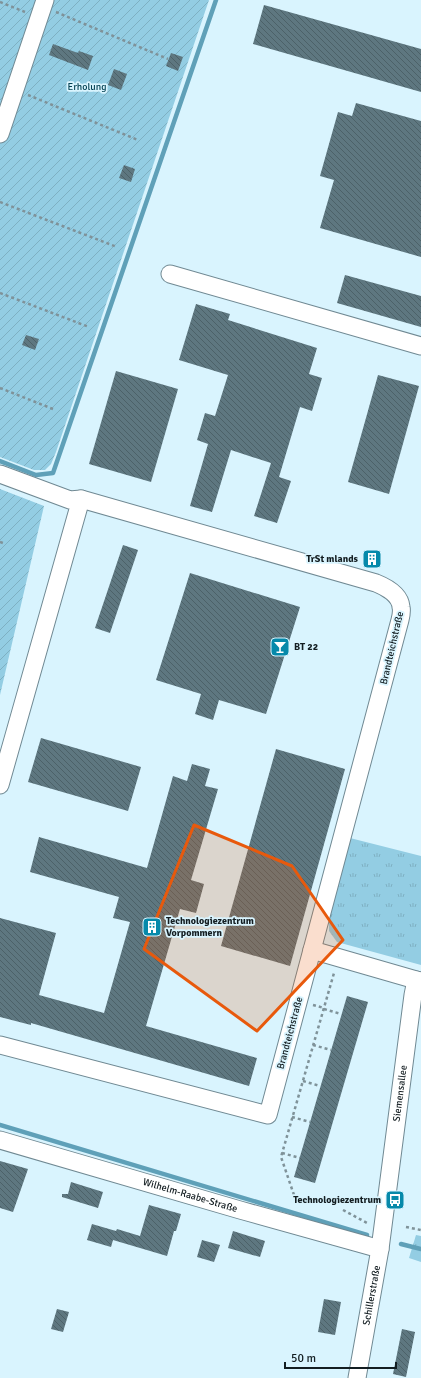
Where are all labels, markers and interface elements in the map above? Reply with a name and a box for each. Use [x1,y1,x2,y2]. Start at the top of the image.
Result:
park label: Erholung [67,81,107,93]
building icon: TrSt mlands [361,548,383,570]
place label: TrSt mlands [306,553,359,565]
street label: Brandteichstraße [378,610,406,686]
bar icon: BT 22 [269,636,291,658]
place label: BT 22 [294,641,318,653]
place label: Technologiezentrum Vorpommern [166,915,254,939]
building icon: Technologiezentrum Vorpommern [141,916,163,938]
street label: Brandteichstraße [275,995,305,1071]
street label: Siemensallee [391,1064,410,1122]
street label: Wilhelm-Raabe-Straße [141,1176,239,1215]
bus stop icon: Technologiezentrum [384,1189,406,1211]
place label: Technologiezentrum [293,1194,381,1206]
street label: Schillerstraße [361,1264,383,1326]
scale bar [285,1344,396,1370]
text: 50 m [291,1351,316,1366]

